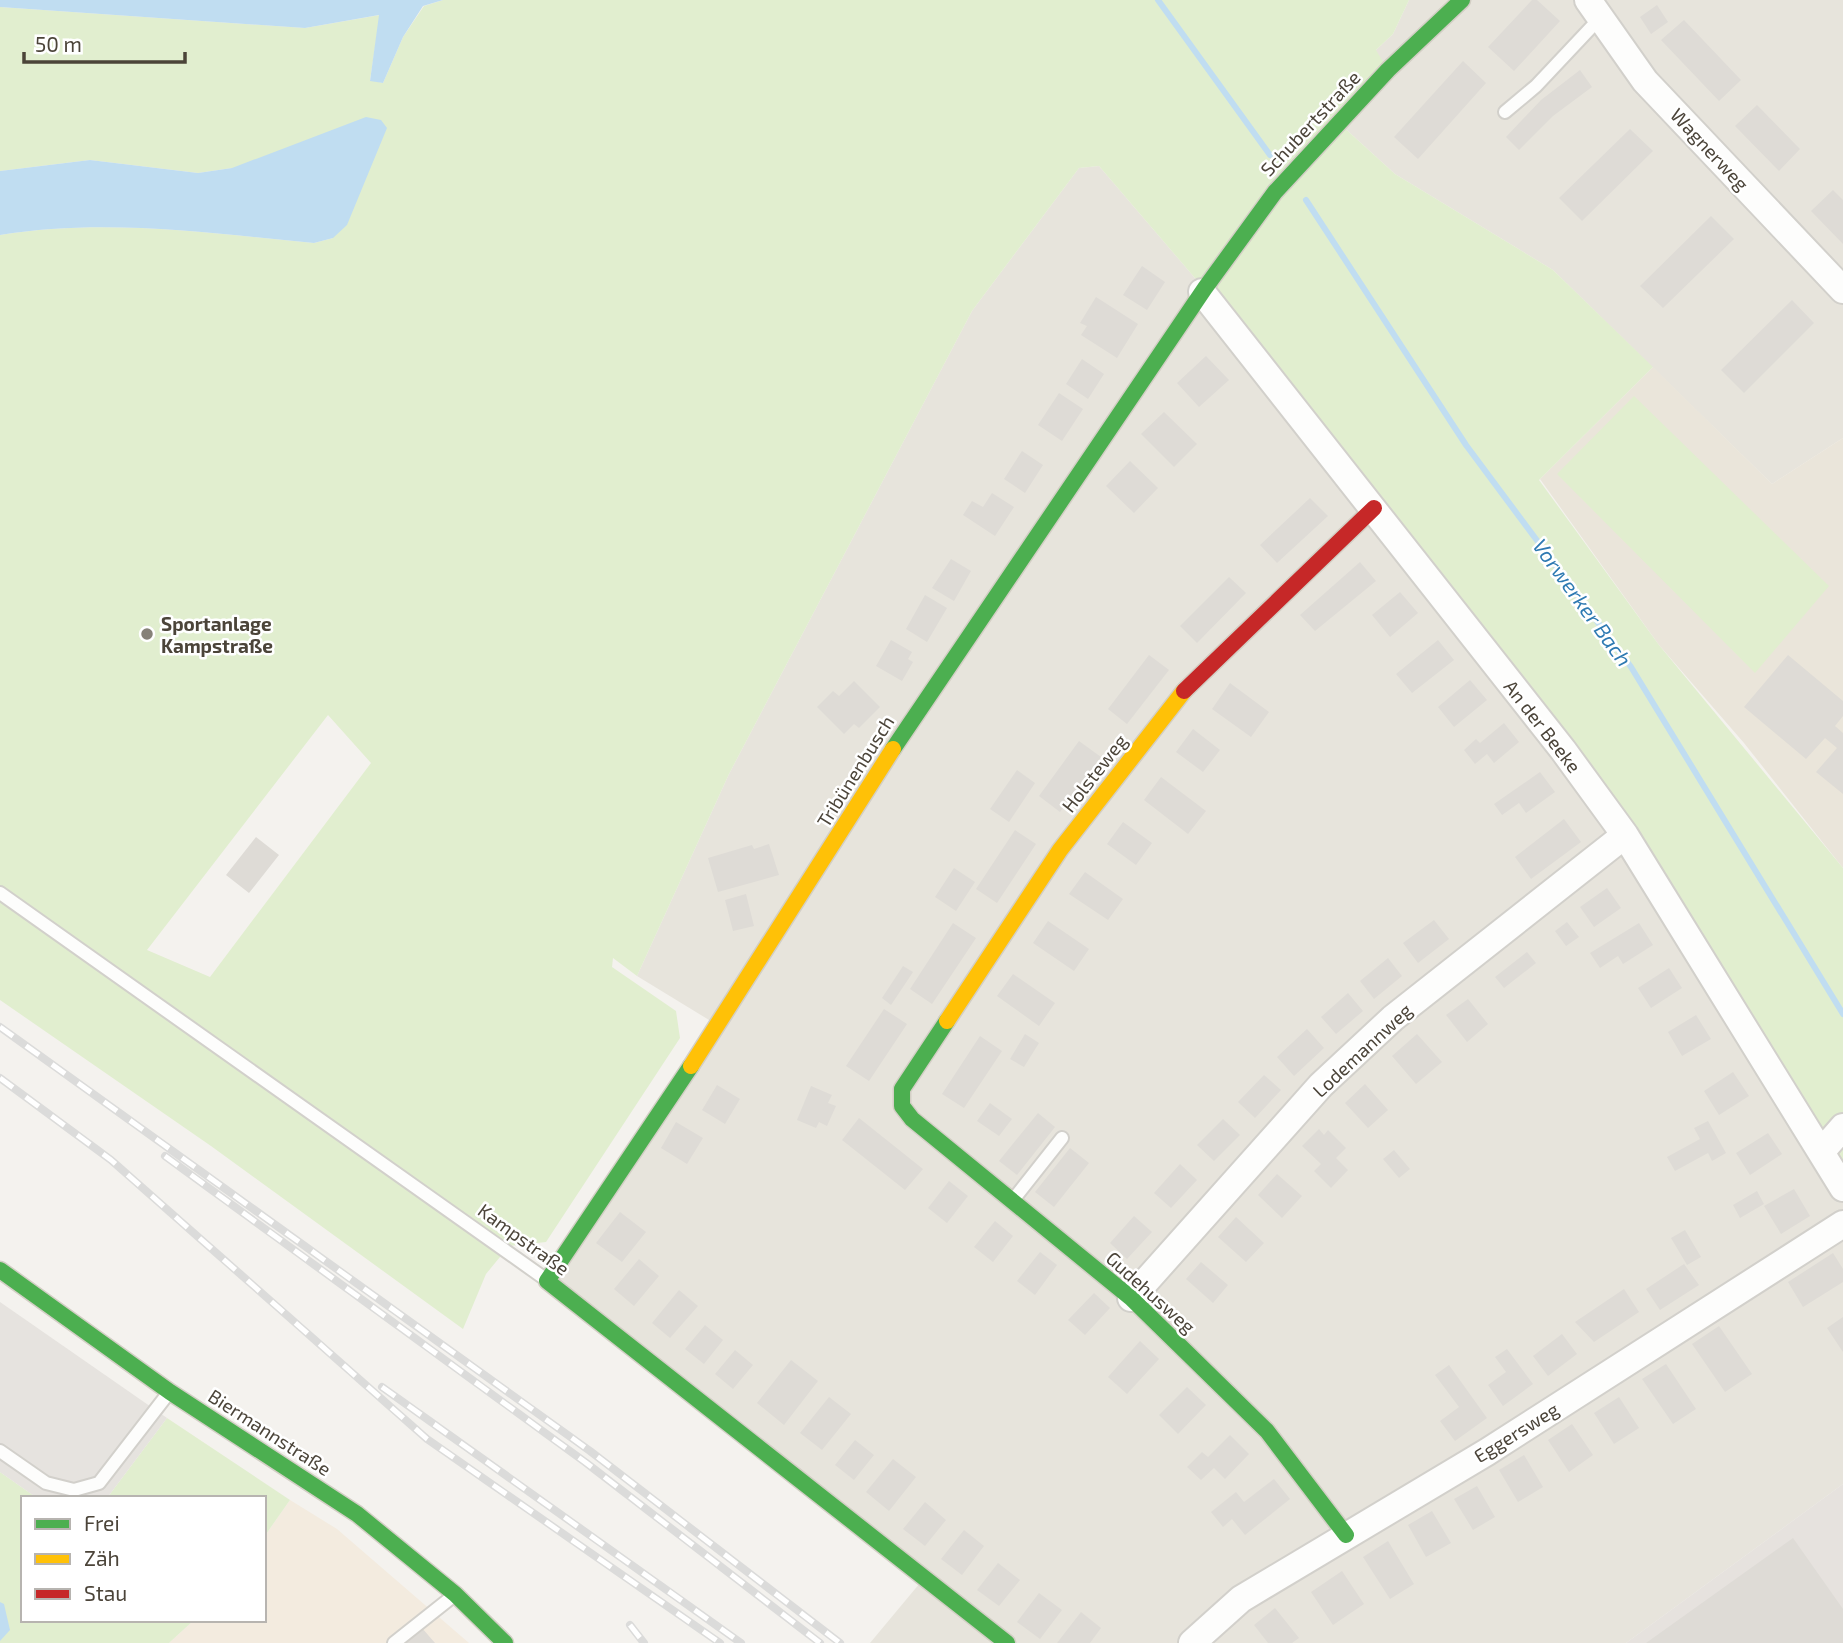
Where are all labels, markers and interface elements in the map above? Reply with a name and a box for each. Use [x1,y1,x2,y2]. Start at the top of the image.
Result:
scale bar [24,21,186,65]
text: 50 m [35,31,82,56]
street label: Schubertstraße [1255,66,1365,180]
street label: Wagnerweg [1666,103,1754,195]
water label: Vorwerker Bach [1528,533,1638,671]
place label: Sportanlage Kampstraße [161,612,273,657]
marker: Sportanlage Kampstraße [139,626,155,642]
street label: An der Beeke [1500,675,1586,777]
street label: Tribünenbusch [812,711,898,831]
street label: Holsteweg [1056,729,1132,817]
street label: Lodemannweg [1308,998,1417,1102]
street label: Kampstraße [474,1198,574,1280]
street label: Gudehusweg [1102,1246,1201,1338]
street label: Biermannstraße [204,1384,336,1480]
street label: Eggersweg [1469,1397,1563,1467]
legend [21,1496,266,1622]
text: Frei [84,1510,120,1535]
text: Zäh [84,1545,120,1570]
text: Stau [84,1580,127,1605]

